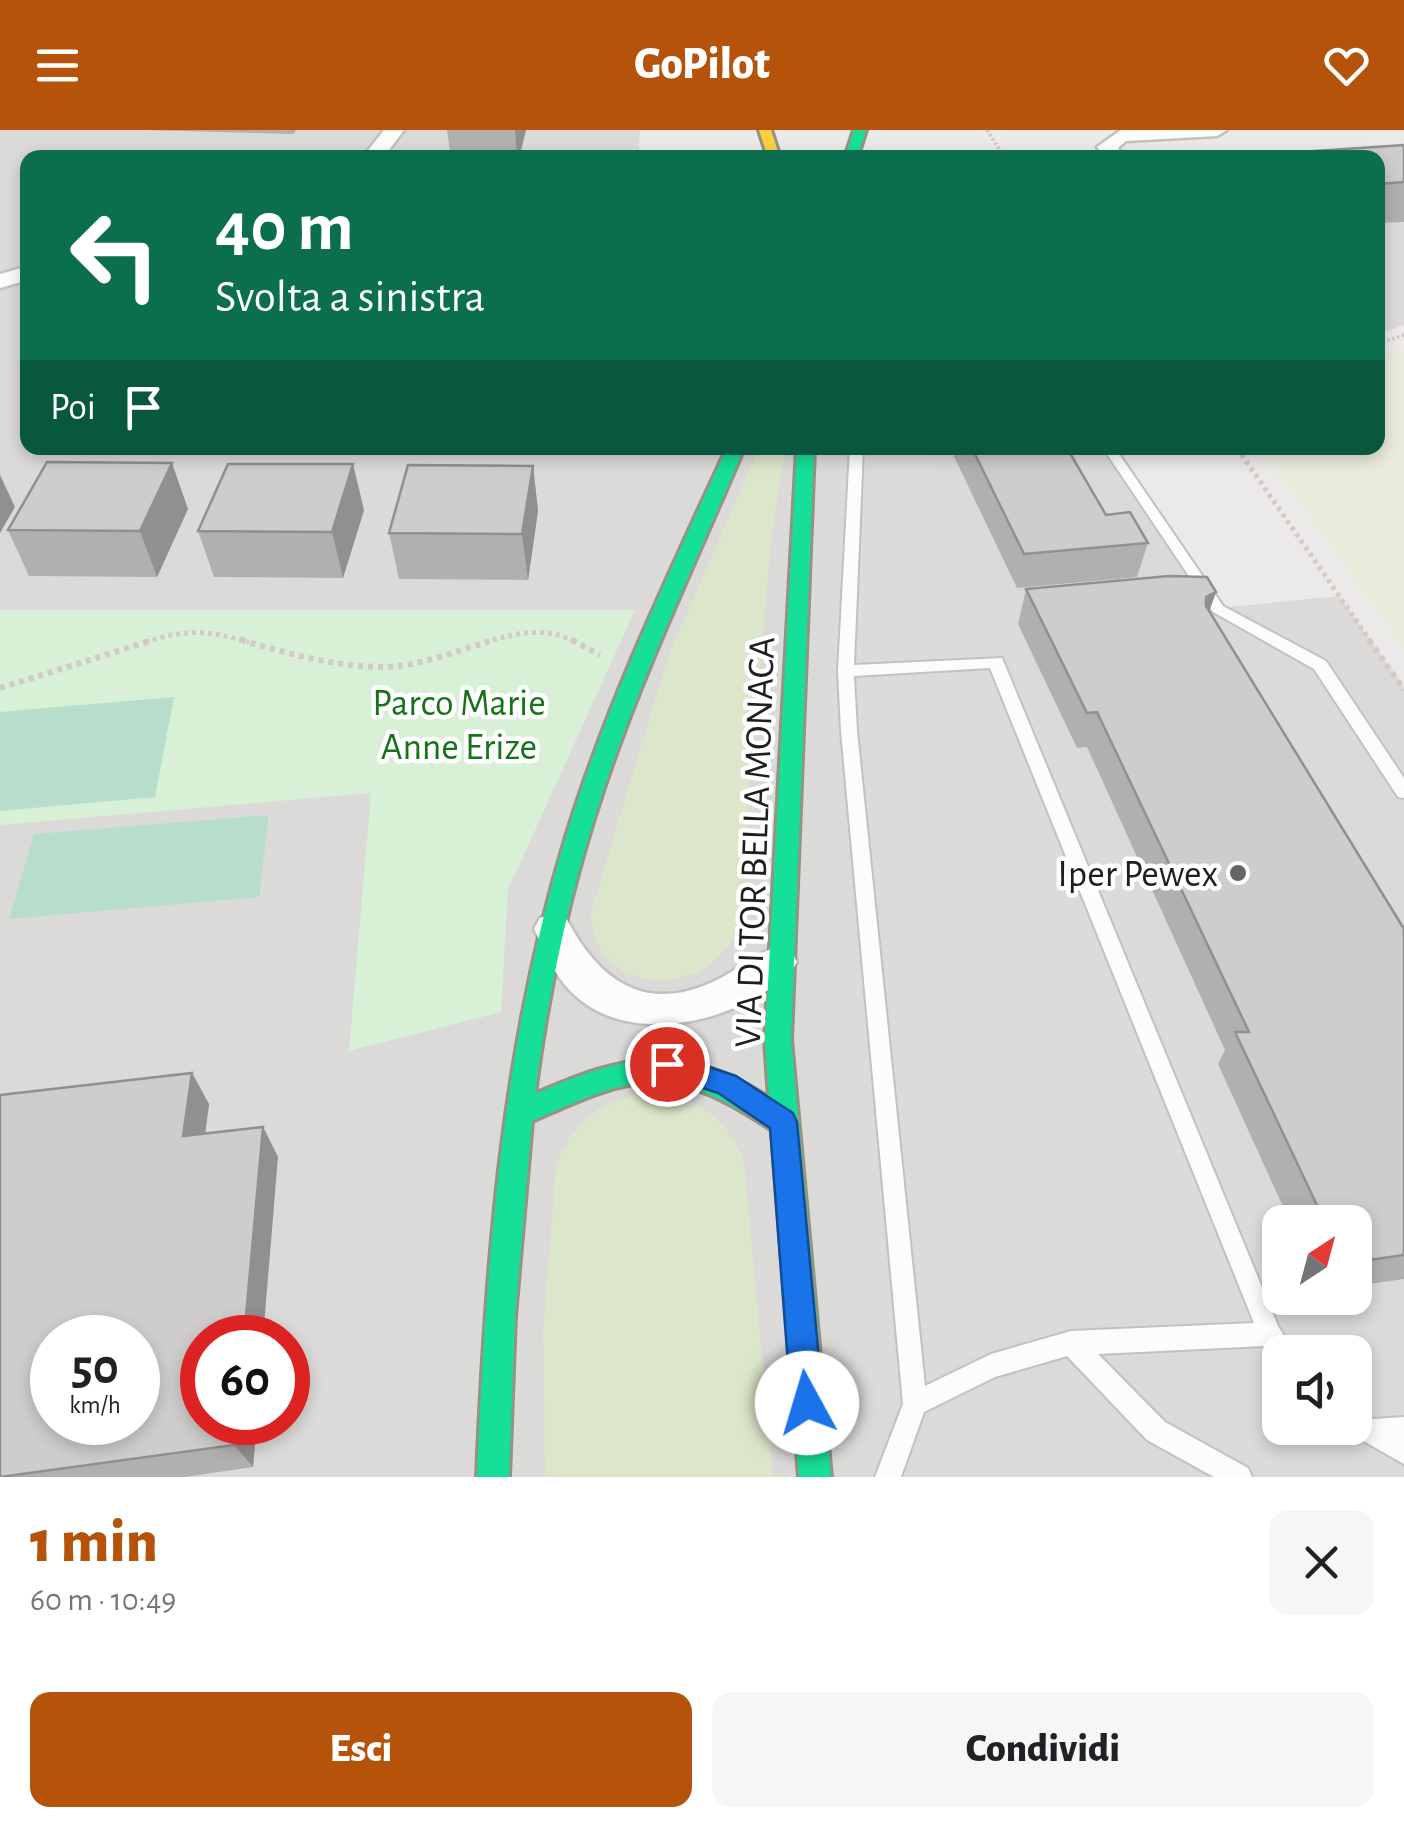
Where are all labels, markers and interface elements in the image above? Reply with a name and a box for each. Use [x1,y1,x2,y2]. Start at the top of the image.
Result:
icon: menu [30,38,85,93]
icon: heart [1319,38,1374,93]
text: GoPilot [634,42,770,87]
icon: left [50,190,180,320]
text: 40 m [215,193,354,263]
text: Svolta a sinistra [215,275,485,320]
icon: arrive [116,380,171,435]
text: Poi [50,389,96,427]
street label: VIA DI TOR BELLA MONACA [730,636,782,1048]
park label: Parco Marie Anne Erize [372,685,546,767]
place label: Iper Pewex [1058,856,1218,894]
marker: Iper Pewex [1227,862,1249,884]
pin [625,1022,710,1107]
icon: arrive [640,1037,695,1092]
north arrow [1262,1205,1372,1315]
map controls [1262,1205,1372,1445]
speed limit sign: 60 [180,1315,310,1445]
button: sound [1262,1335,1372,1445]
text: 50 [71,1343,119,1393]
position arrow [755,1351,859,1455]
text: km/h [69,1393,121,1418]
button: close [1269,1510,1374,1615]
text: 1 min [30,1513,158,1573]
text: 60 m · 10:49 [30,1584,176,1616]
button: Esci [30,1692,692,1807]
button: Condividi [712,1692,1374,1807]

